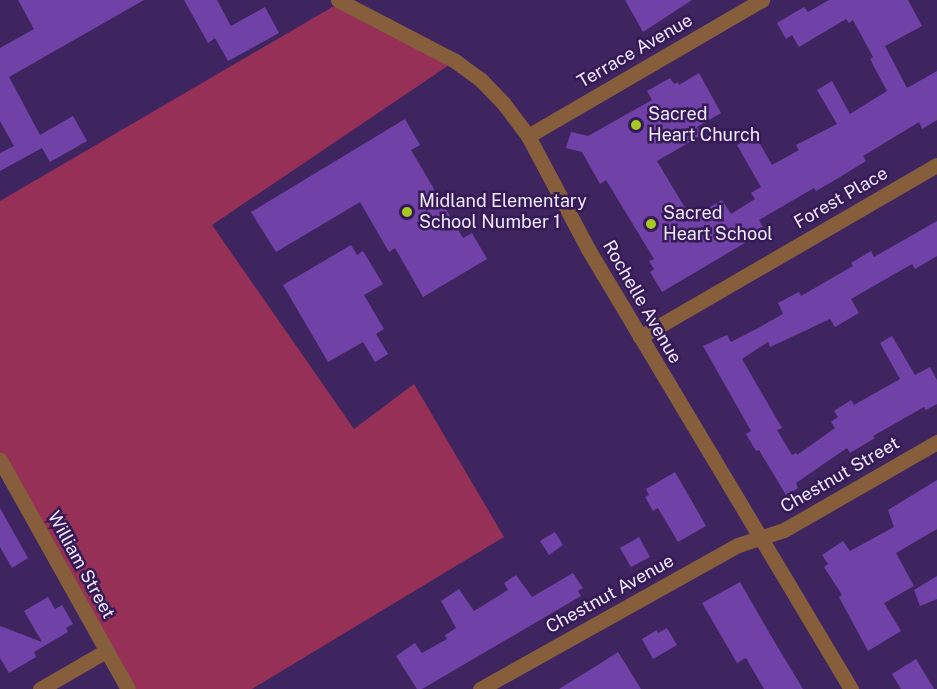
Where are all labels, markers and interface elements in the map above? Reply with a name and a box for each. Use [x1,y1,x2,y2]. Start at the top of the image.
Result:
street label: Terrace Avenue [574,9,696,93]
place label: Sacred Heart Church [648,104,760,146]
marker: Sacred Heart Church [629,118,643,132]
street label: Forest Place [790,162,892,234]
place label: Midland Elementary School Number 1 [419,191,587,234]
place label: Sacred Heart School [663,203,773,246]
marker: Midland Elementary School Number 1 [400,205,414,219]
marker: Sacred Heart School [644,217,658,231]
street label: Rochelle Avenue [598,236,686,368]
street label: Chestnut Street [777,432,903,518]
street label: William Street [43,508,119,622]
street label: Chestnut Avenue [542,550,678,638]

